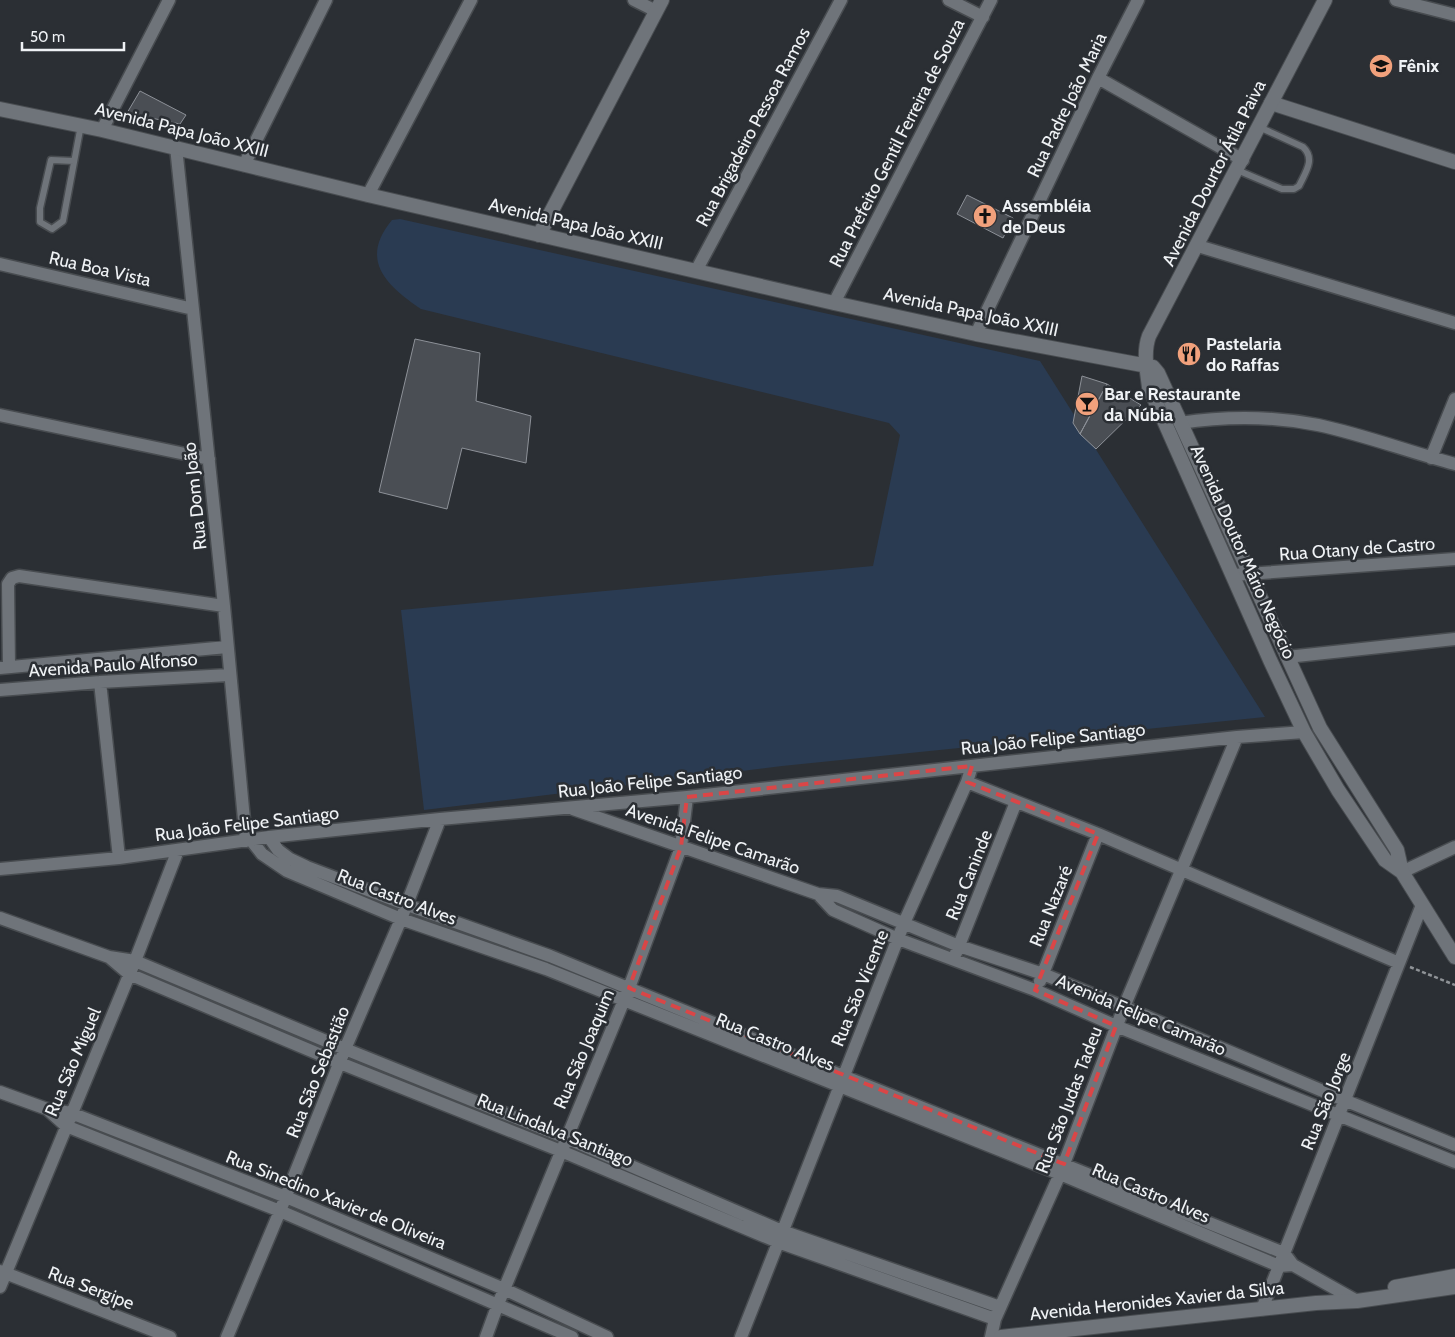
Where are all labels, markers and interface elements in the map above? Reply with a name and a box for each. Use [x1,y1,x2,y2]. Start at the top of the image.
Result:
street label: Rua Prefeito Gentil Ferreira de Souza [825,15,970,271]
scale bar [22,20,125,52]
street label: Rua Brigadeiro Pessoa Ramos [691,24,815,230]
text: 50 m [30,28,65,46]
street label: Rua Padre João Maria [1022,29,1112,181]
school or university icon: Fênix [1368,53,1394,79]
place label: Fênix [1398,55,1439,77]
street label: Avenida Dourtor Átila Paiva [1157,76,1271,270]
street label: Avenida Papa João XXIII [93,98,271,162]
street label: Avenida Papa João XXIII [487,193,665,255]
place label: Assembléia de Deus [1002,195,1091,238]
church icon: Assembléia de Deus [972,203,998,229]
street label: Rua Boa Vista [47,247,153,291]
street label: Avenida Papa João XXIII [882,283,1060,341]
place label: Pastelaria do Raffas [1206,333,1281,376]
restaurant icon: Pastelaria do Raffas [1176,341,1202,367]
place label: Bar e Restaurante da Núbia [1104,383,1240,426]
bar icon: Bar e Restaurante da Núbia [1074,391,1100,417]
street label: Rua Dom João [178,441,212,551]
street label: Avenida Doutor Mário Negócio [1186,442,1300,662]
street label: Rua Otany de Castro [1278,533,1436,565]
street label: Avenida Paulo Alfonso [28,648,198,682]
street label: Rua João Felipe Santiago [960,718,1146,760]
street label: Rua João Felipe Santiago [557,761,743,803]
street label: Avenida Felipe Camarão [623,799,803,879]
street label: Rua João Felipe Santiago [154,802,340,846]
street label: Rua Caninde [941,827,997,923]
street label: Rua Nazaré [1025,862,1077,950]
street label: Rua Castro Alves [334,864,460,930]
street label: Rua São Vicente [827,926,893,1050]
street label: Avenida Felipe Camarão [1053,969,1229,1061]
street label: Rua São Joaquim [549,986,619,1112]
street label: Rua São Sebastião [282,1003,354,1141]
street label: Rua São Miguel [40,1004,106,1120]
street label: Rua Castro Alves [713,1008,837,1076]
street label: Rua São Judas Tadeu [1031,1023,1107,1177]
street label: Rua São Jorge [1296,1049,1356,1153]
street label: Rua Lindalva Santiago [474,1089,636,1171]
street label: Rua Sinedino Xavier de Oliveira [223,1146,450,1254]
street label: Rua Castro Alves [1089,1158,1213,1228]
street label: Rua Sergipe [45,1262,137,1314]
street label: Avenida Heronides Xavier da Silva [1029,1277,1286,1325]

